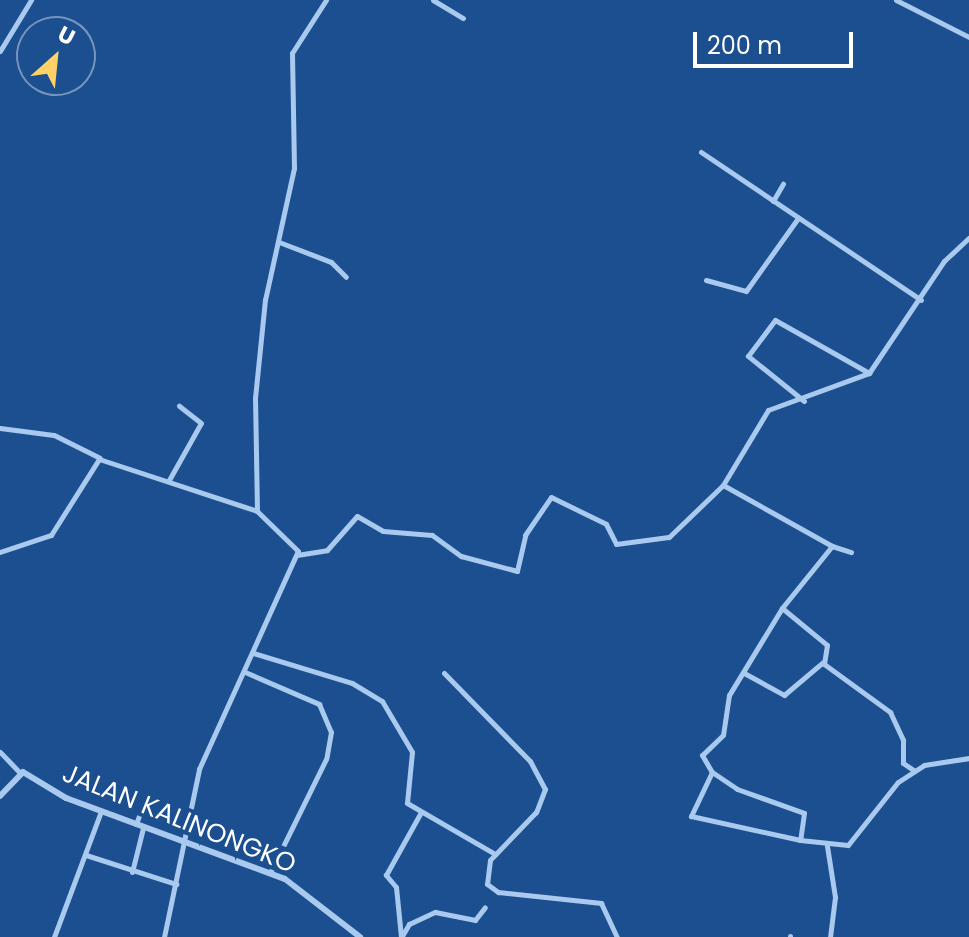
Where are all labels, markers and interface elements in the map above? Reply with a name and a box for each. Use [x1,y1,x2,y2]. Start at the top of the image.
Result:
north arrow [16,16,96,96]
scale bar [697,16,857,66]
text: U [52,19,80,53]
text: 200 m [707,29,782,62]
street label: JALAN KALINONGKO [58,758,300,880]

